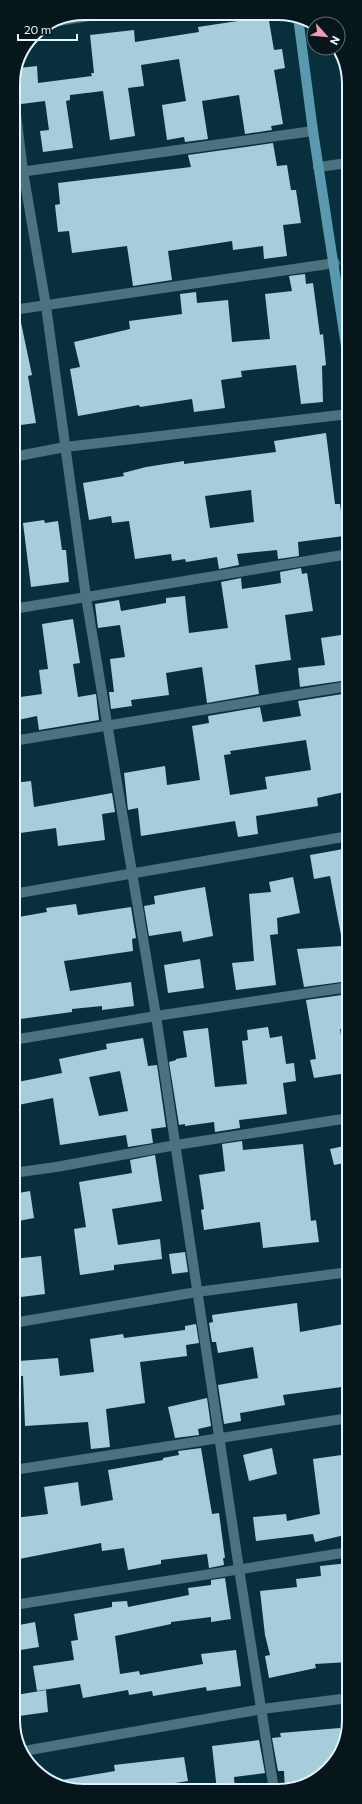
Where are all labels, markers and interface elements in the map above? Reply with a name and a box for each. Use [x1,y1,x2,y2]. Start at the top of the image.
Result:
scale bar [18,16,77,42]
north arrow [306,16,346,56]
text: 20 m [24,22,51,36]
text: N [328,34,343,47]

